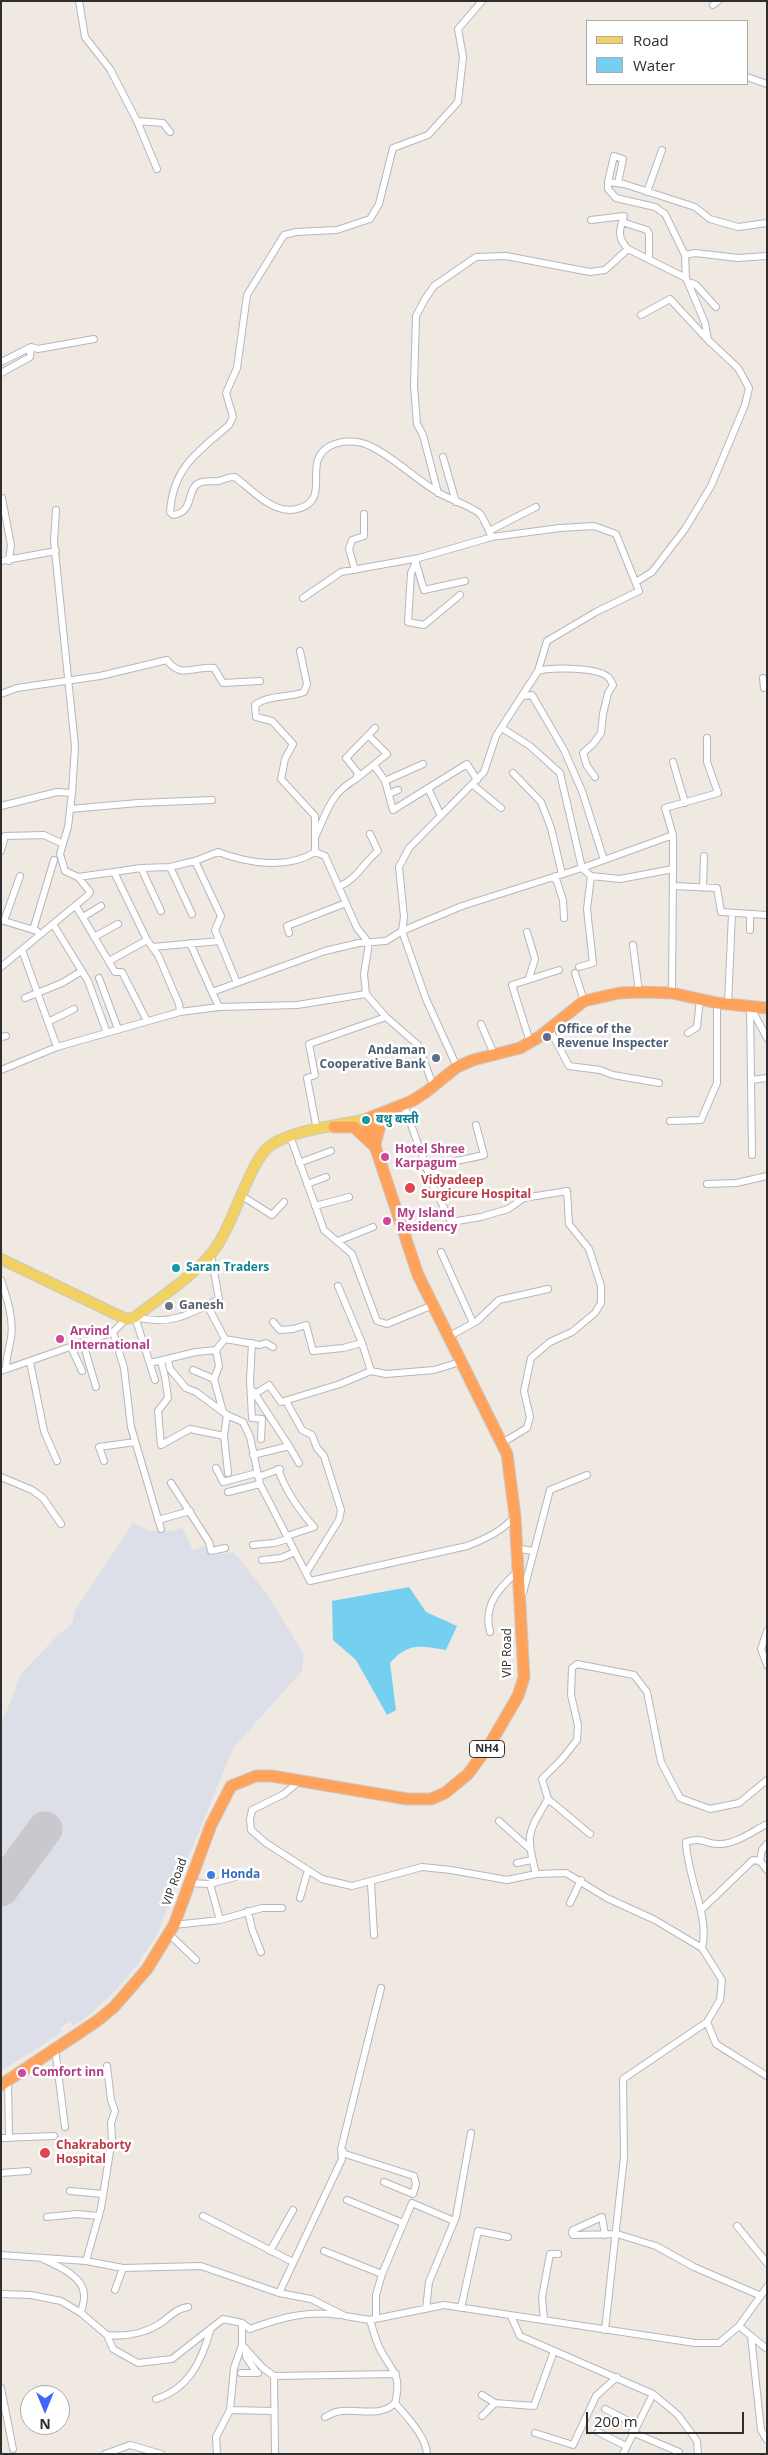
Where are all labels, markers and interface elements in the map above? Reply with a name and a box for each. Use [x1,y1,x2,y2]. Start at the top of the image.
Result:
legend [586,20,748,85]
text: Road [633,30,669,50]
text: Water [633,55,675,75]
place label: Office of the Revenue Inspecter [557,1023,668,1051]
marker: Office of the Revenue Inspecter [541,1031,553,1043]
place label: Andaman Cooperative Bank [320,1044,426,1072]
marker: Andaman Cooperative Bank [430,1052,442,1064]
place label: बथु बस्ती [376,1113,419,1127]
marker: बथु बस्ती [360,1114,372,1126]
place label: Hotel Shree Karpagum [395,1143,465,1171]
marker: Hotel Shree Karpagum [379,1151,391,1163]
place label: Vidyadeep Surgicure Hospital [421,1174,531,1202]
marker: Vidyadeep Surgicure Hospital [403,1181,417,1195]
place label: My Island Residency [397,1207,457,1235]
marker: My Island Residency [381,1215,393,1227]
place label: Saran Traders [186,1261,269,1275]
marker: Saran Traders [170,1262,182,1274]
place label: Ganesh [179,1299,224,1313]
marker: Ganesh [163,1300,175,1312]
place label: Arvind International [70,1325,150,1353]
marker: Arvind International [54,1333,66,1345]
street label: VIP Road [501,1628,515,1678]
road number: NH4 [470,1740,504,1758]
street label: VIP Road [160,1856,190,1908]
place label: Honda [221,1868,260,1882]
marker: Honda [205,1869,217,1881]
place label: Comfort inn [32,2066,104,2080]
marker: Comfort inn [16,2067,28,2079]
place label: Chakraborty Hospital [56,2139,131,2167]
marker: Chakraborty Hospital [38,2146,52,2160]
north arrow [20,2385,70,2435]
scale bar [588,2402,746,2434]
text: 200 m [594,2411,638,2431]
text: N [39,2415,51,2434]

